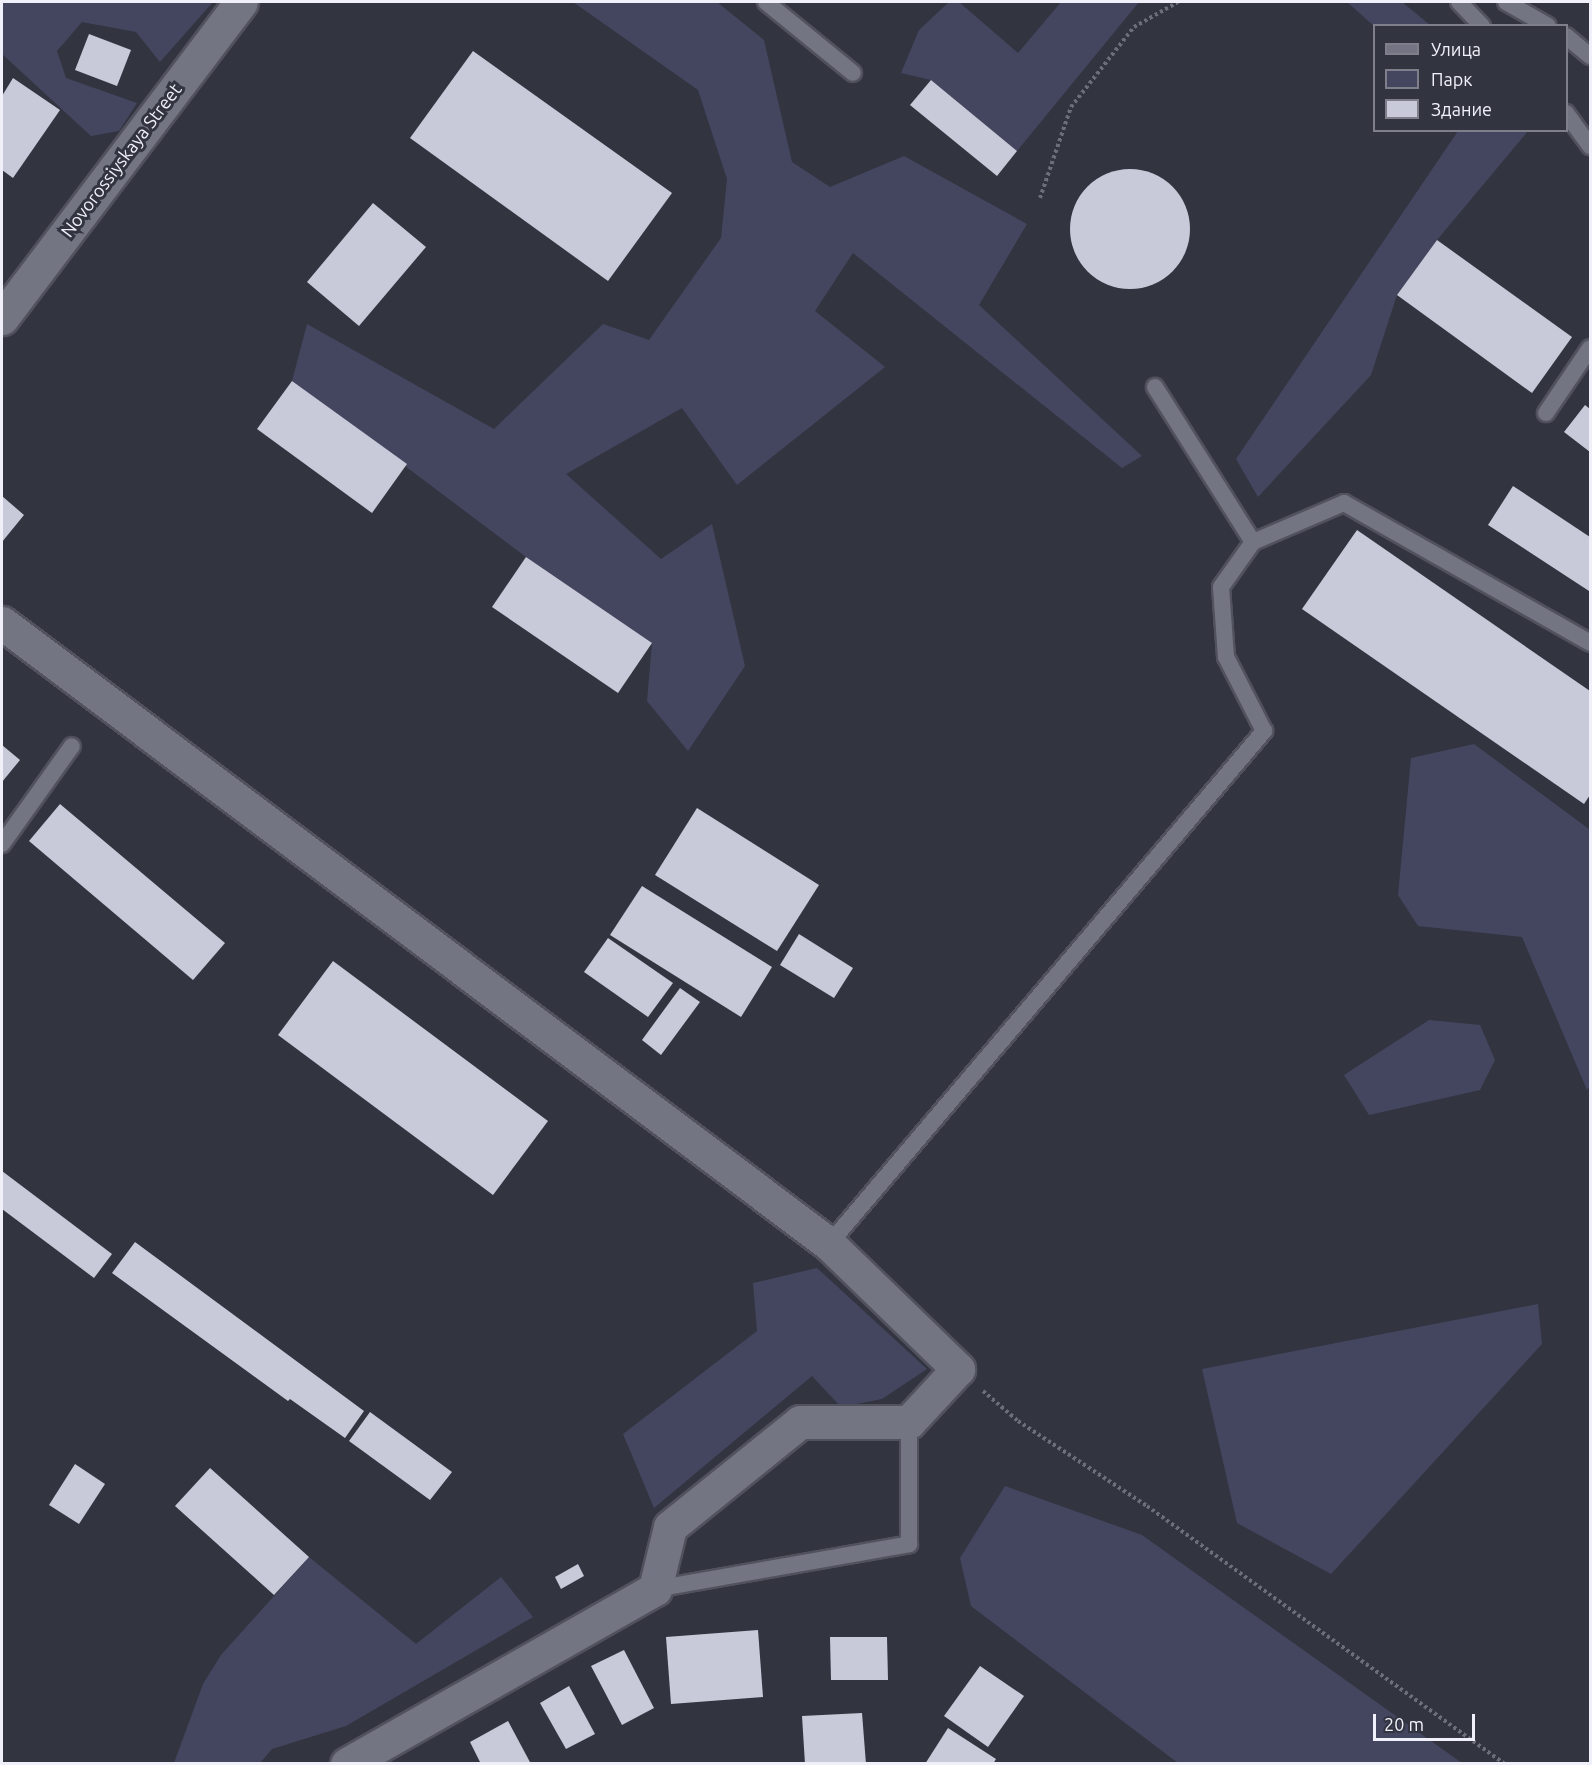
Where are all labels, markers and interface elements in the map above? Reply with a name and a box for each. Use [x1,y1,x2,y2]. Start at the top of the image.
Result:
legend [1373,24,1568,132]
text: Улица [1431,39,1481,59]
text: Парк [1431,69,1472,89]
street label: Novorossiyskaya Street [56,79,186,241]
text: Здание [1431,99,1492,119]
scale bar [1376,1702,1478,1740]
text: 20 m [1384,1714,1424,1734]

